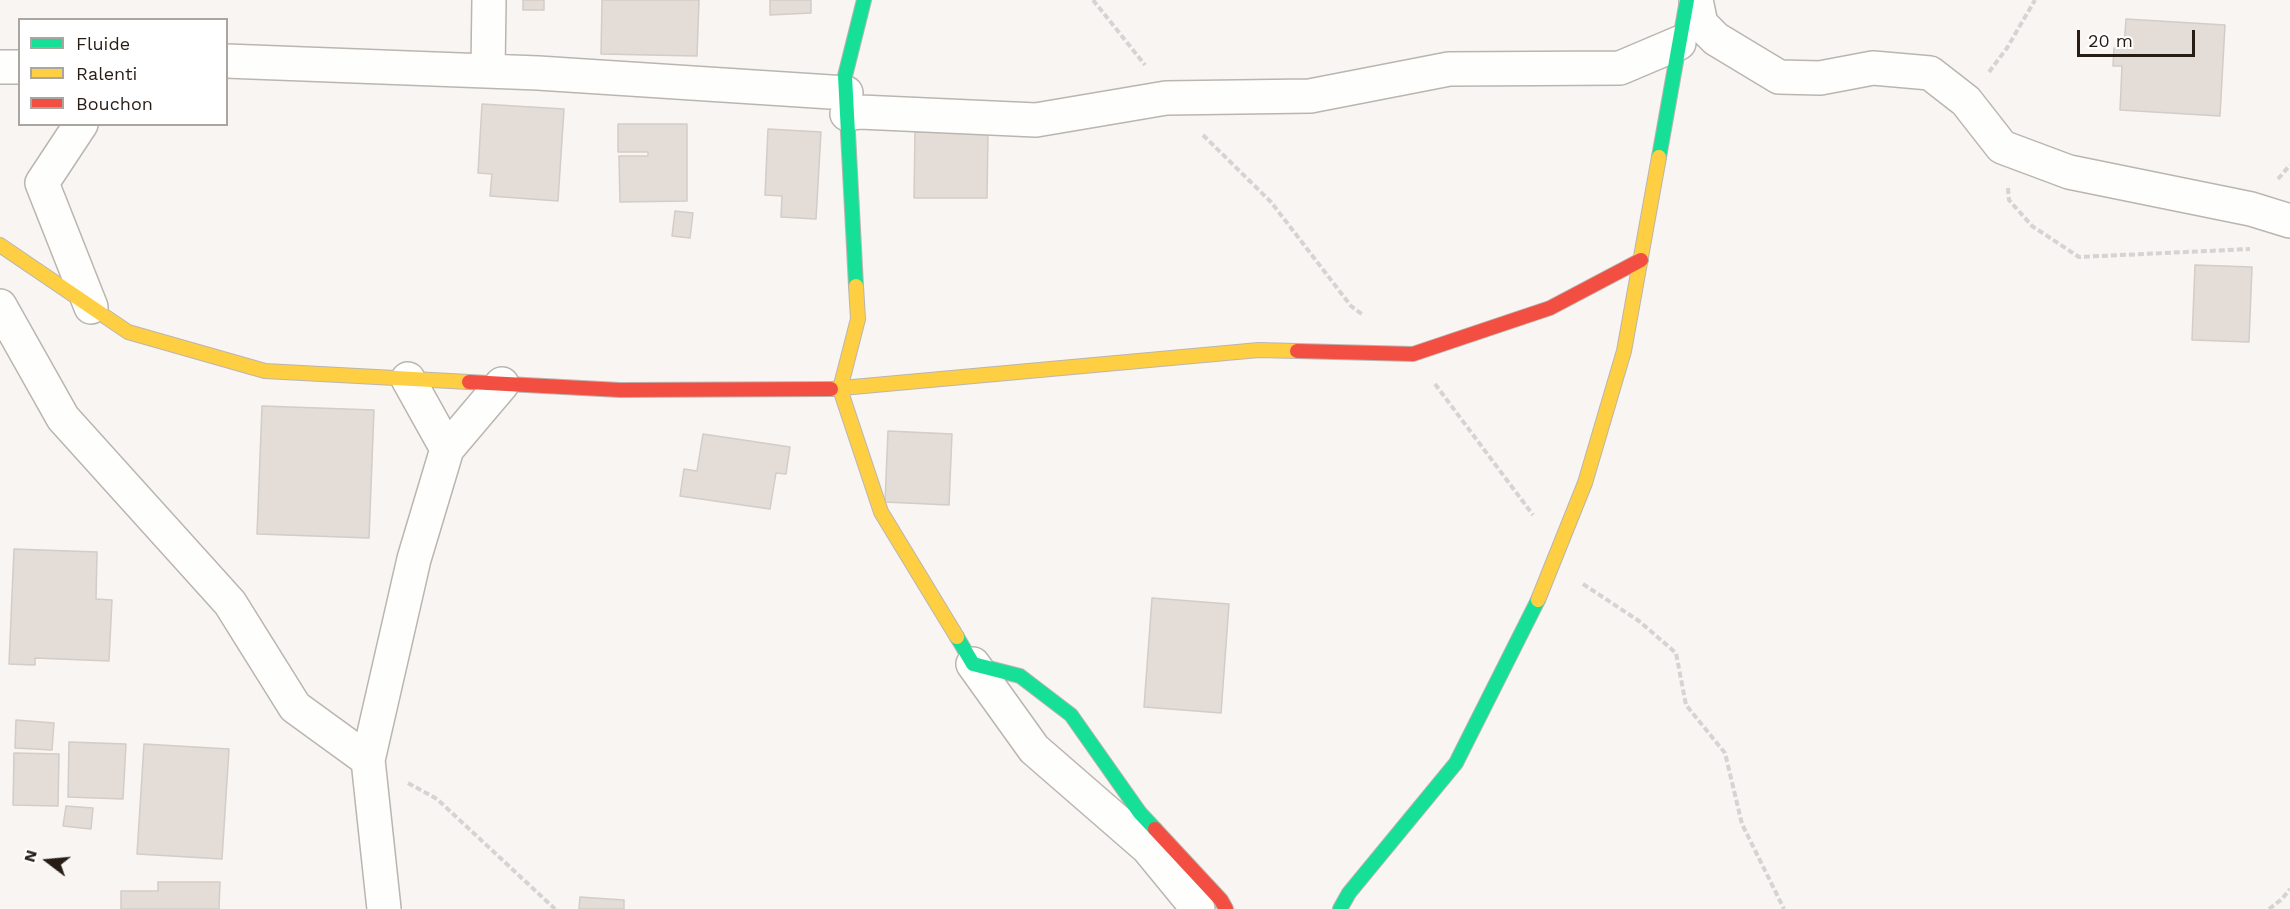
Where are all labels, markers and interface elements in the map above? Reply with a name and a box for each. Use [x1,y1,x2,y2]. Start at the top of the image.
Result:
legend [18,18,228,126]
scale bar [2080,18,2198,56]
text: 20 m [2088,30,2133,51]
text: Fluide [76,33,130,54]
text: Ralenti [76,63,137,84]
text: Bouchon [76,93,153,114]
north arrow [18,831,78,891]
text: N [19,848,41,864]

